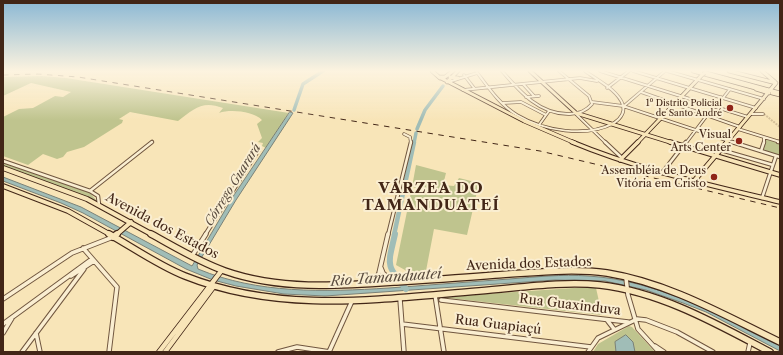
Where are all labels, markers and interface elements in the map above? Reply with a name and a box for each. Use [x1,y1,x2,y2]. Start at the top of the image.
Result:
place label: 1º Distrito Policial de Santo André [646,98,722,119]
marker: 1º Distrito Policial de Santo André [725,103,735,113]
place label: Visual Arts Center [670,128,731,154]
marker: Visual Arts Center [734,136,744,146]
water label: Córrego Guarará [202,141,264,229]
place label: Assembléia de Deus Vitória em Cristo [601,164,706,190]
marker: Assembléia de Deus Vitória em Cristo [709,172,719,182]
district label: VÁRZEA DO TAMANDUATEÍ [362,180,500,215]
street label: Avenida dos Estados [103,190,221,262]
street label: Avenida dos Estados [466,254,592,274]
water label: Rio Tamanduateí [330,266,442,290]
street label: Rua Guaxinduva [518,291,622,319]
street label: Rua Guapiaçú [454,312,542,338]

